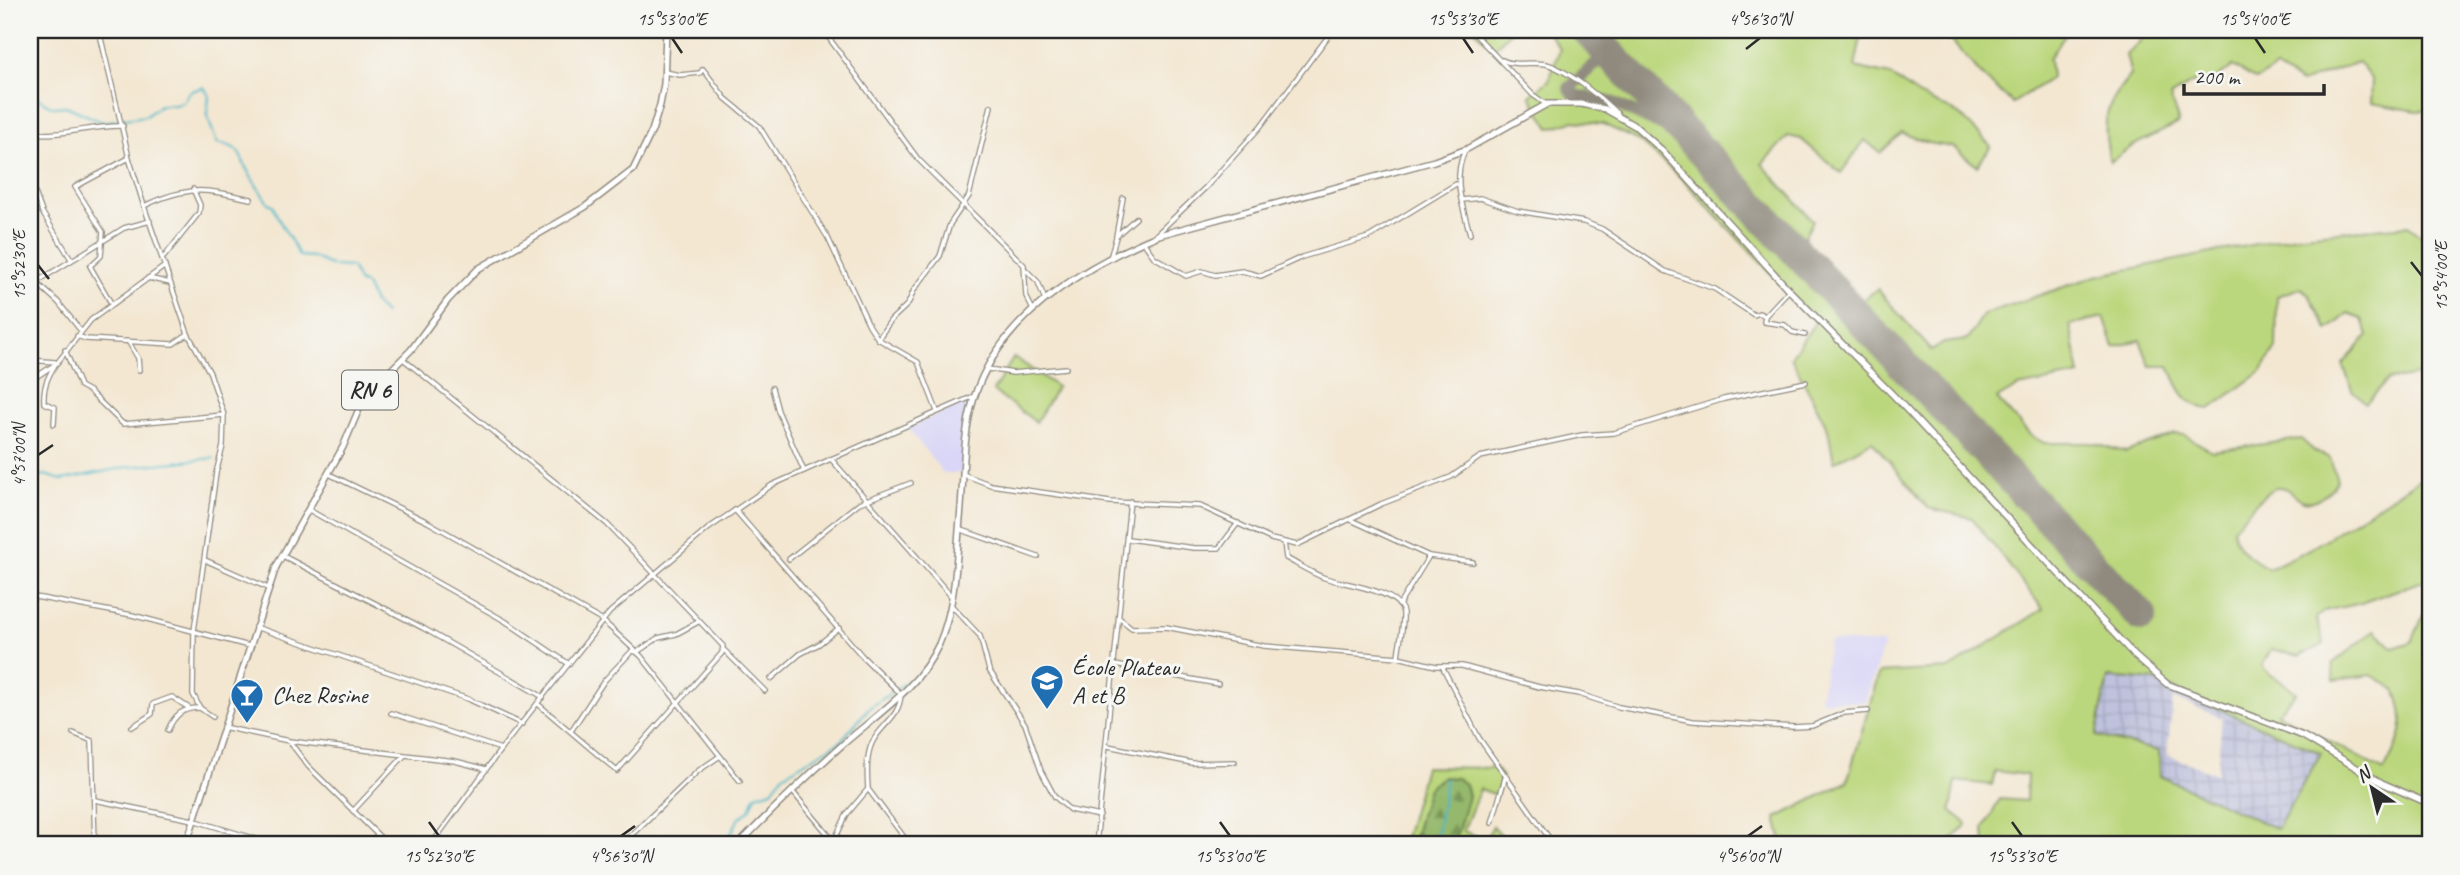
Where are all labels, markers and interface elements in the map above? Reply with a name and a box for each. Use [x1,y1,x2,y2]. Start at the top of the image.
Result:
text: 15°53'00"E [637,8,709,30]
text: 15°53'30"E [1428,8,1500,30]
text: 4°56'30"N [1729,8,1795,30]
text: 15°54'00"E [2220,8,2292,30]
scale bar [2184,52,2324,96]
text: 200 m [2194,64,2241,90]
text: 15°52'30"E [8,228,30,300]
text: 15°54'00"E [2430,239,2452,311]
road number: RN 6 [342,370,398,410]
text: 4°57'00"N [8,420,30,486]
place label: École Plateau A et B [1072,652,1181,710]
school or university icon: École Plateau A et B [1028,662,1066,711]
bar icon: Chez Rosine [228,676,266,725]
place label: Chez Rosine [272,680,370,710]
north arrow [2338,752,2408,822]
text: N [2351,760,2377,788]
text: 15°52'30"E [404,845,476,867]
text: 4°56'30"N [590,845,656,867]
text: 15°53'00"E [1195,845,1267,867]
text: 4°56'00"N [1717,845,1783,867]
text: 15°53'30"E [1987,845,2059,867]

